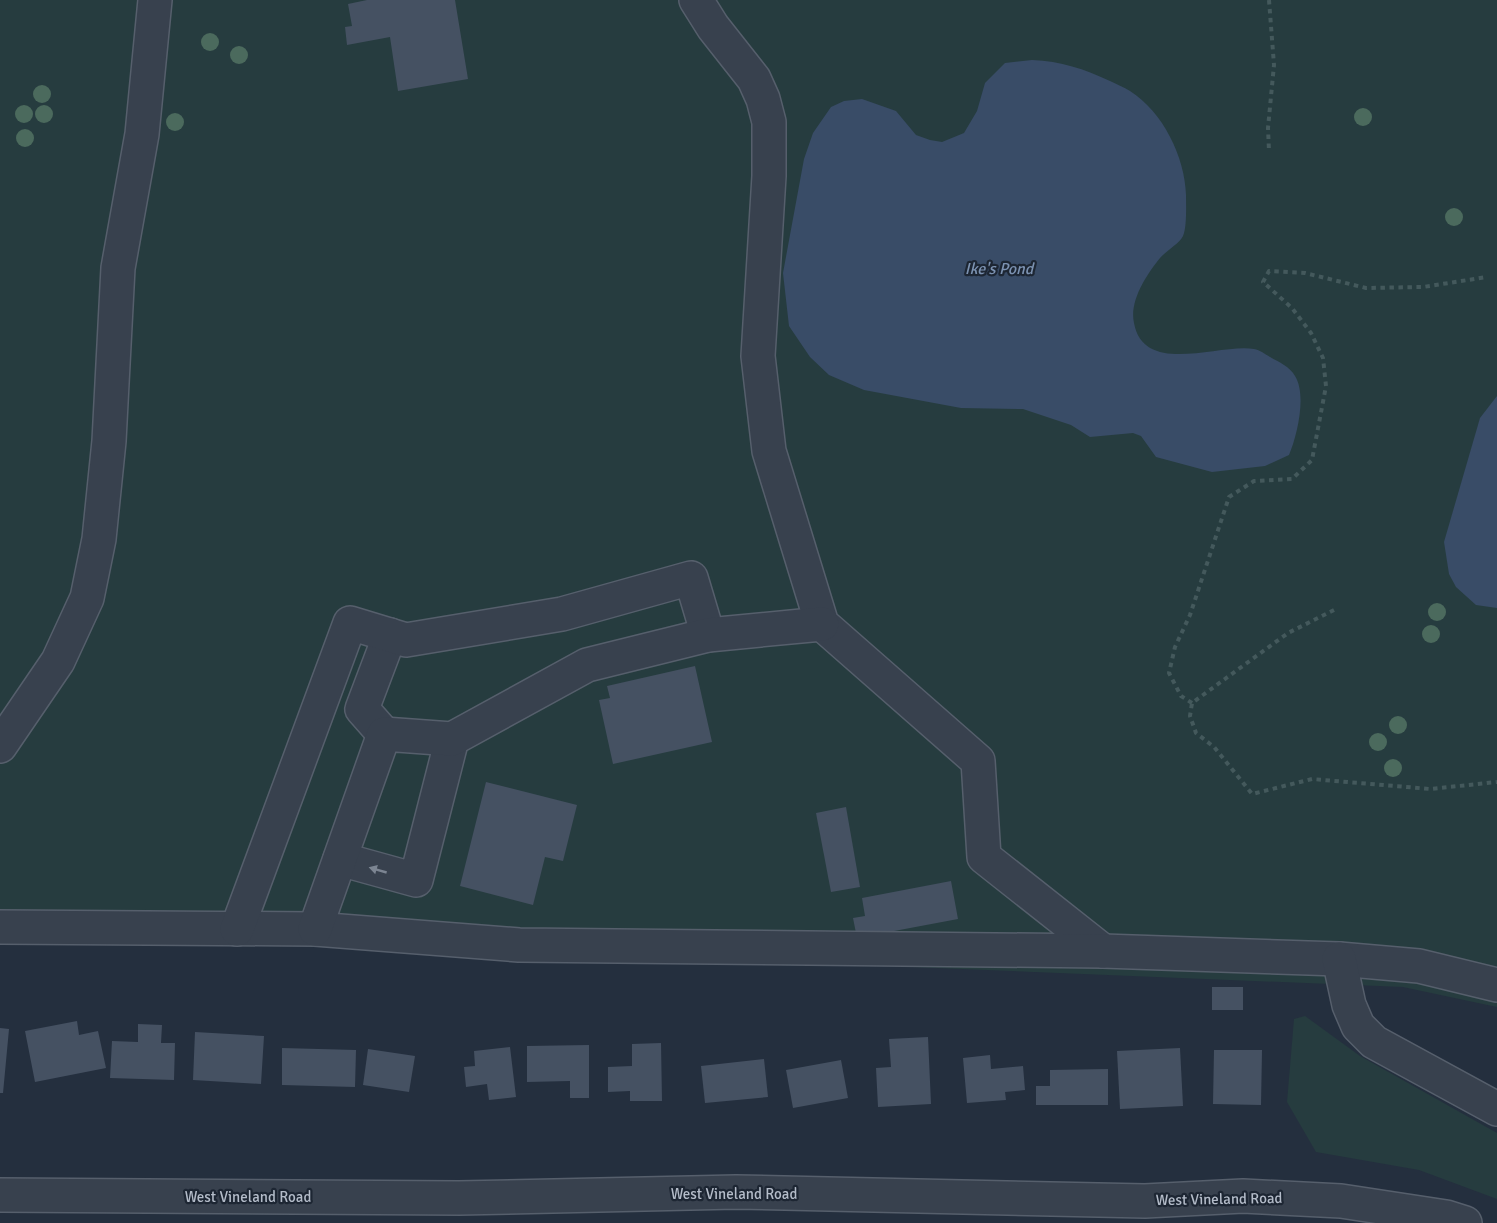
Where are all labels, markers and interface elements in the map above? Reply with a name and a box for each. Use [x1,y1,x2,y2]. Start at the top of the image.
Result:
water label: Ike's Pond [965,259,1036,279]
one-way arrow [369,865,387,874]
street label: West Vineland Road [671,1185,797,1203]
street label: West Vineland Road [185,1188,311,1206]
street label: West Vineland Road [1155,1189,1283,1209]

